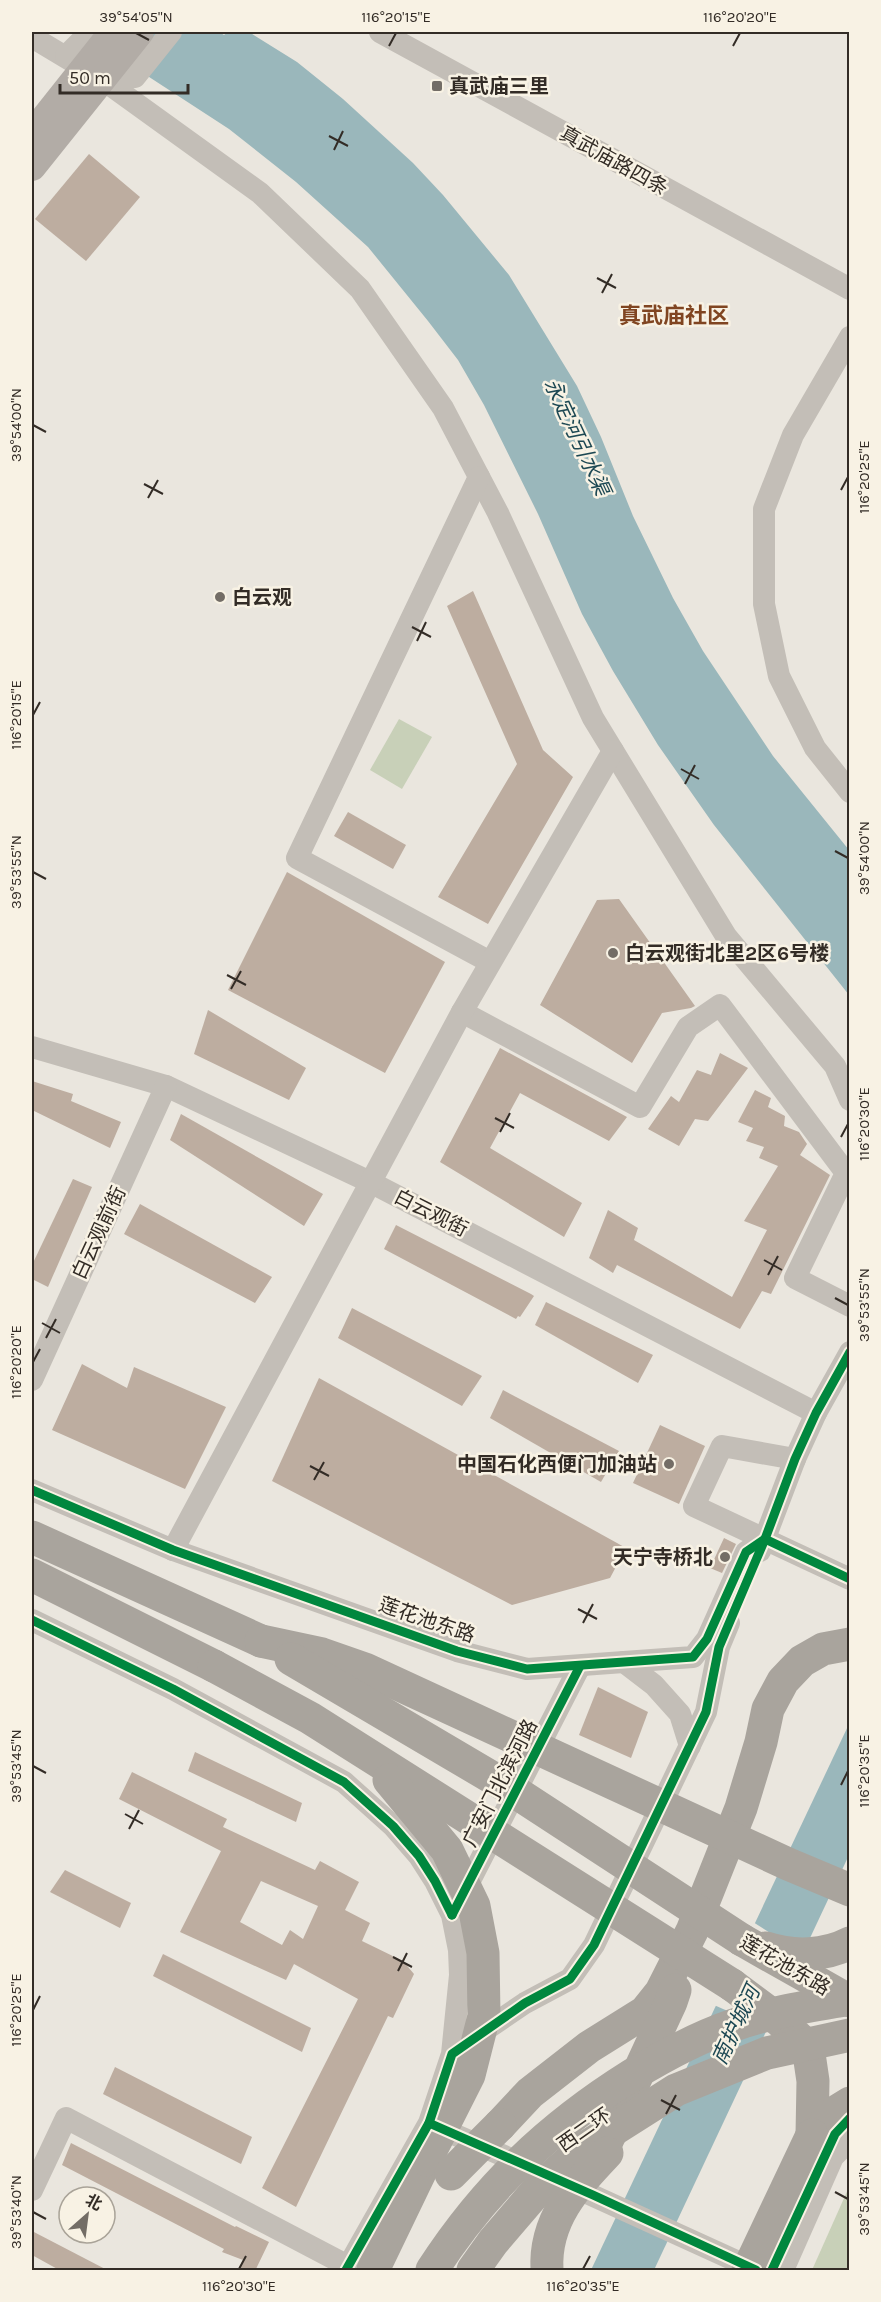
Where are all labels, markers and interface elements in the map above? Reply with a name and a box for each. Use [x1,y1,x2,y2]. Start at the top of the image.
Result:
text: 39°54'05"N [99,8,173,26]
text: 116°20'15"E [361,8,431,26]
text: 116°20'20"E [703,8,777,26]
scale bar [60,57,188,95]
text: 50 m [69,67,111,89]
place label: 真武庙三里 [449,75,549,98]
marker: 真武庙三里 [430,79,444,93]
street label: 真武庙路四条 [556,122,672,200]
district label: 真武庙社区 [619,303,729,329]
water label: 永定河引水渠 [539,375,616,502]
text: 39°54'00"N [7,388,25,462]
text: 116°20'25"E [855,440,873,514]
place label: 白云观 [232,586,292,609]
marker: 白云观 [213,590,227,604]
text: 116°20'15"E [7,680,25,750]
text: 39°54'00"N [855,821,873,895]
text: 39°53'55"N [7,835,25,909]
place label: 白云观街北里2区6号楼 [625,942,829,965]
marker: 白云观街北里2区6号楼 [606,946,620,960]
text: 116°20'30"E [855,1087,873,1161]
street label: 白云观前街 [67,1183,131,1283]
street label: 白云观街 [390,1185,472,1241]
text: 39°53'55"N [855,1268,873,1342]
text: 116°20'20"E [7,1325,25,1399]
place label: 中国石化西便门加油站 [457,1453,657,1476]
marker: 中国石化西便门加油站 [662,1457,676,1471]
place label: 天宁寺桥北 [613,1546,713,1569]
marker: 天宁寺桥北 [718,1550,732,1564]
street label: 莲花池东路 [376,1593,478,1647]
street label: 广安门北滨河路 [458,1715,542,1851]
text: 39°53'45"N [7,1729,25,1803]
text: 116°20'35"E [855,1734,873,1808]
street label: 莲花池东路 [736,1930,834,2000]
text: 116°20'25"E [7,1973,25,2047]
water label: 南护城河 [707,1978,766,2068]
street label: 西二环 [553,2103,615,2157]
text: 39°53'45"N [855,2162,873,2236]
text: 39°53'40"N [7,2175,25,2249]
north arrow [57,2185,117,2245]
text: 北 [82,2190,105,2214]
text: 116°20'30"E [202,2277,276,2295]
text: 116°20'35"E [546,2277,620,2295]

